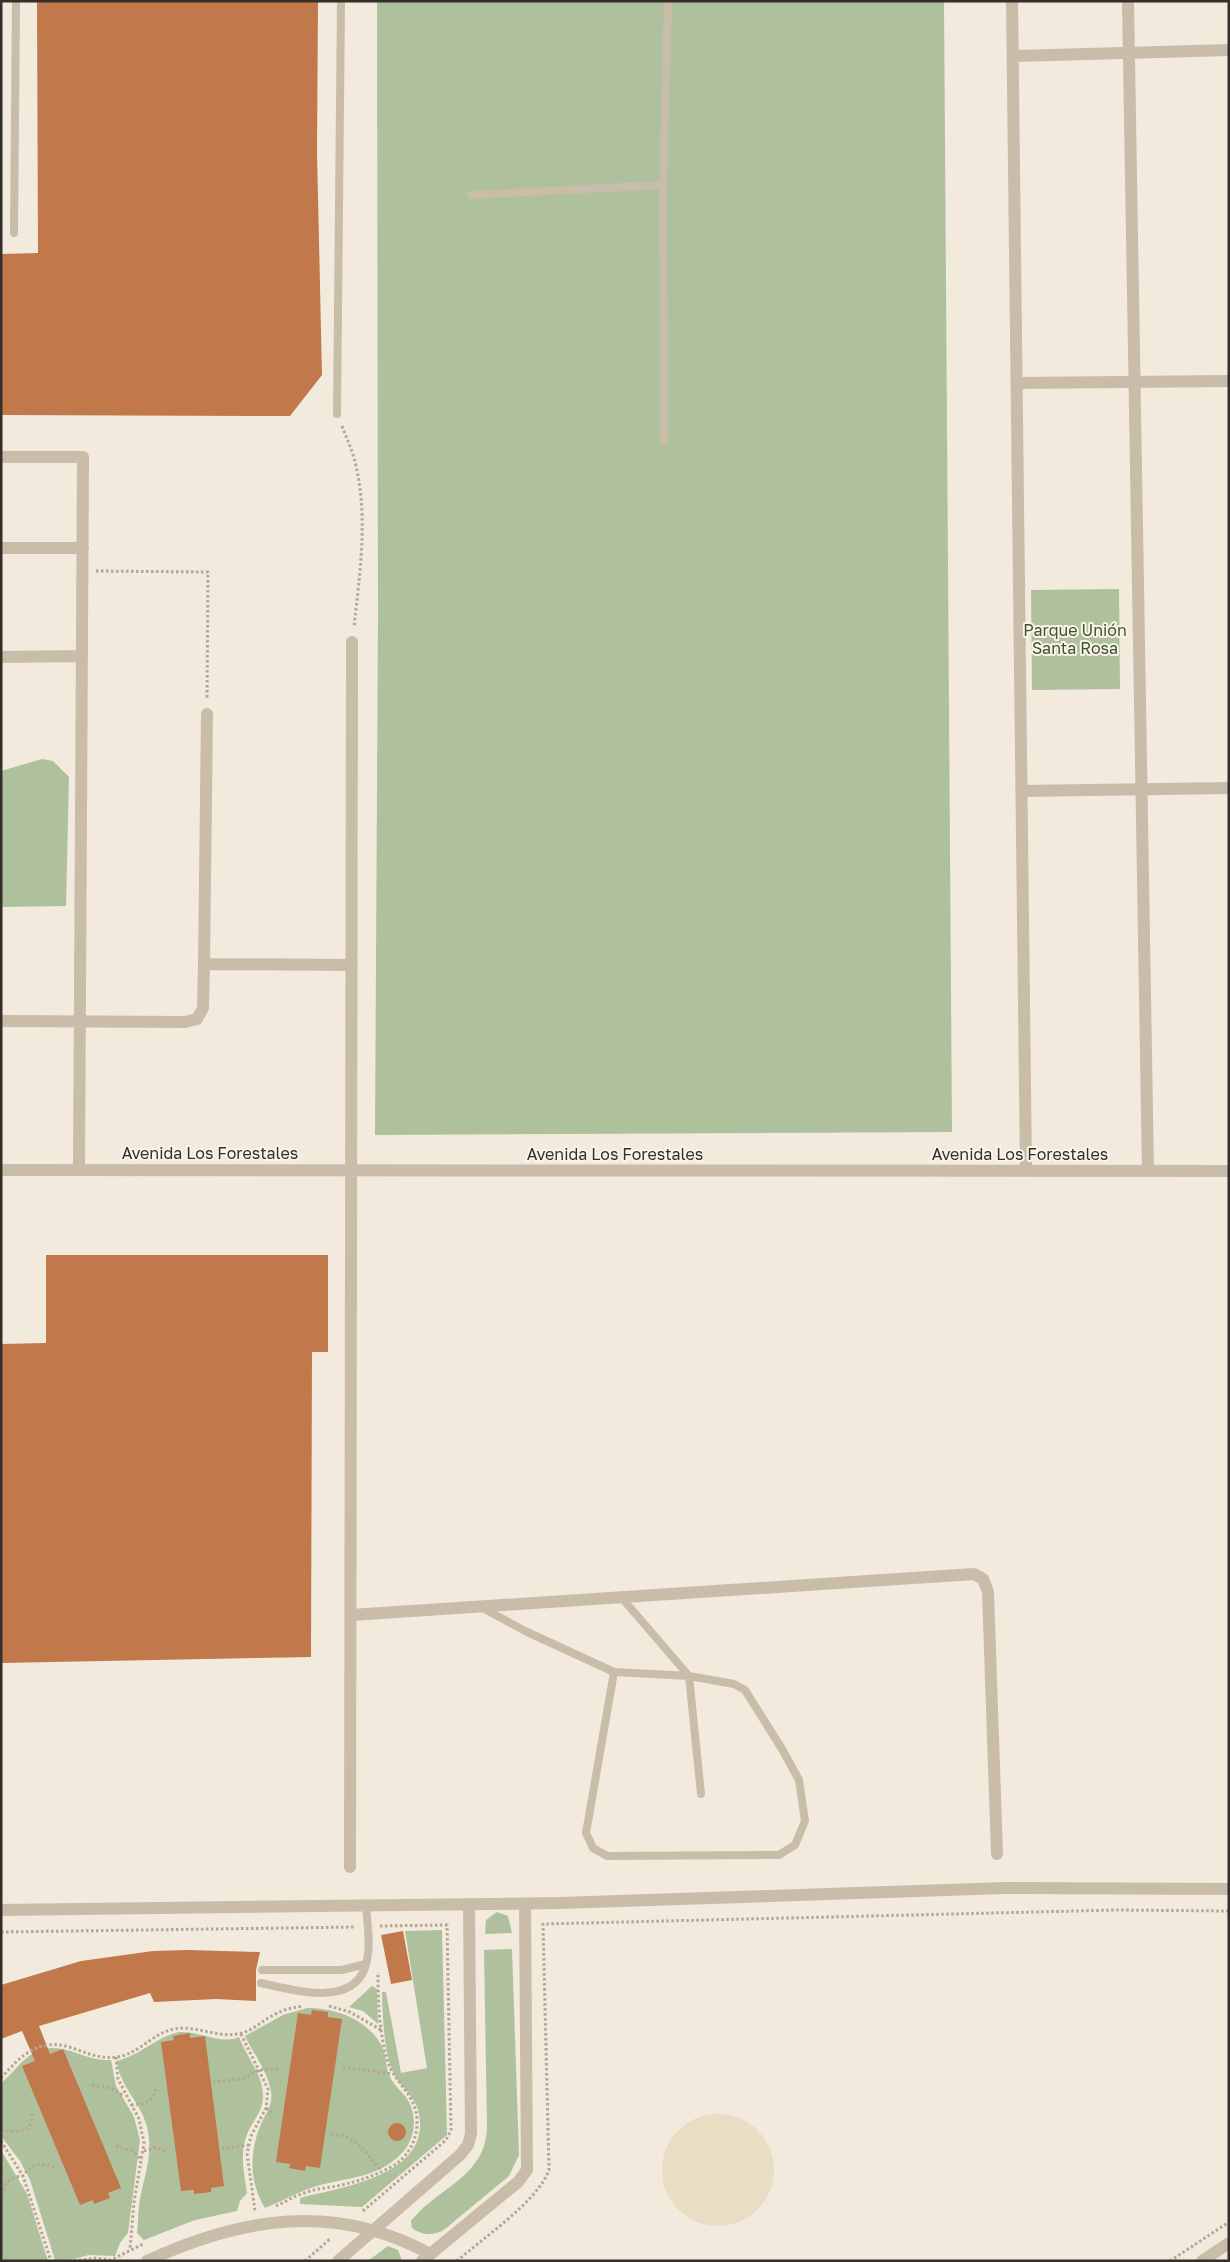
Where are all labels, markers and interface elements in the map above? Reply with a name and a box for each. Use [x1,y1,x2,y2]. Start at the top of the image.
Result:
park label: Parque Unión Santa Rosa [1023,620,1127,658]
street label: Avenida Los Forestales [122,1143,298,1163]
street label: Avenida Los Forestales [527,1144,703,1164]
street label: Avenida Los Forestales [932,1144,1108,1164]

